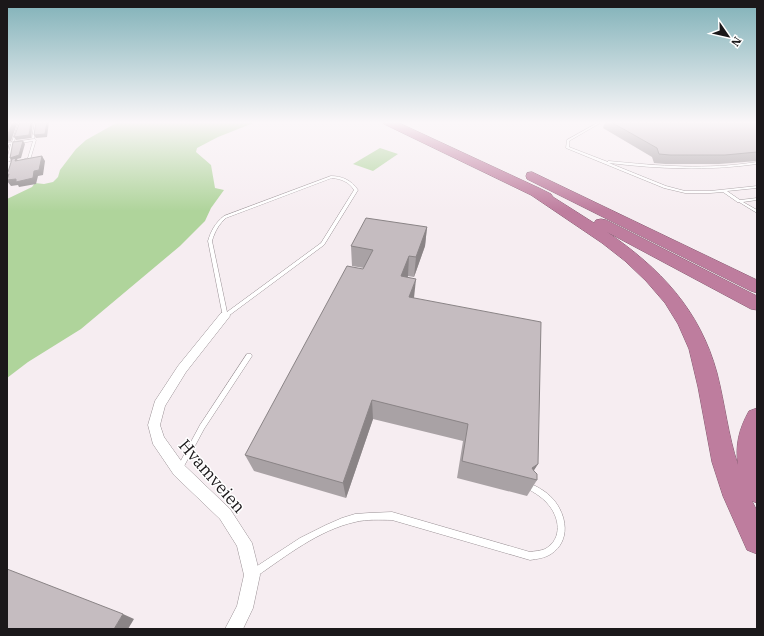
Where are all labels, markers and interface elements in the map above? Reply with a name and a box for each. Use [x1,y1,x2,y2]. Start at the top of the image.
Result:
north arrow [708,16,748,56]
text: N [728,34,745,49]
street label: Hvamveien [174,434,250,518]

